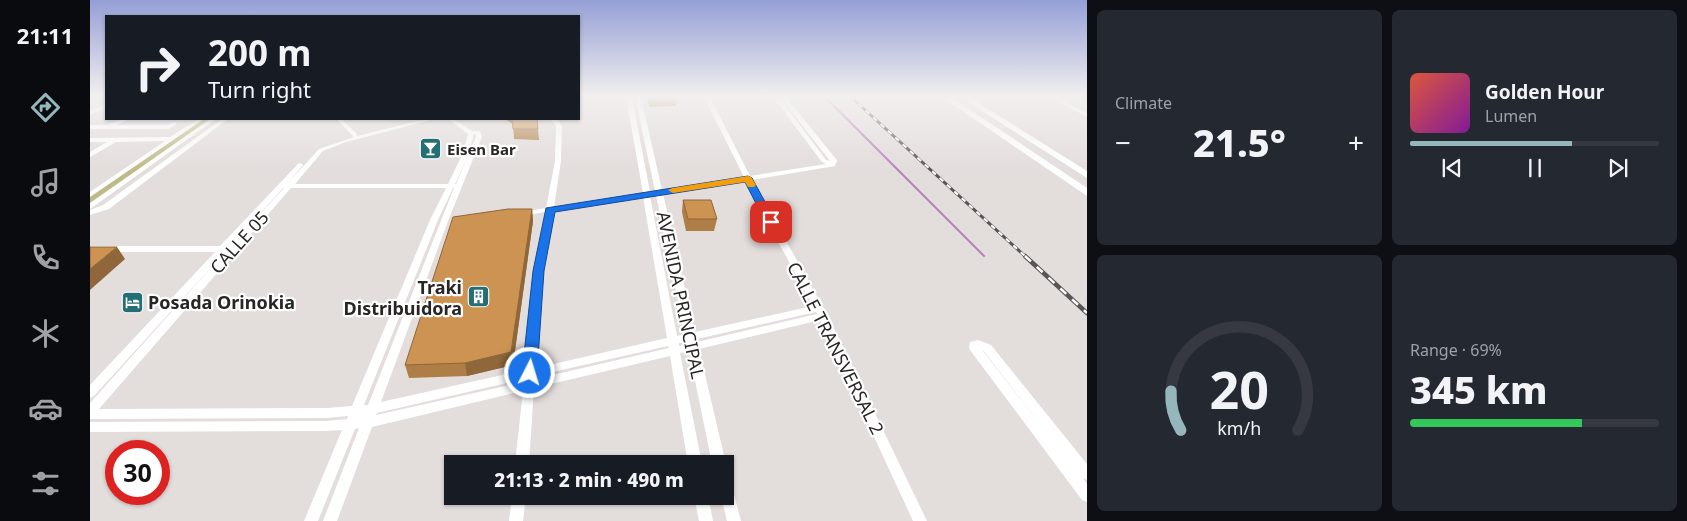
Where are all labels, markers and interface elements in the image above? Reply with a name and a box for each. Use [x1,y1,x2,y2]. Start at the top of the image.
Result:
text: 21:11 [17,20,73,50]
text: 200 m [208,29,311,76]
icon: right [125,35,190,100]
text: Turn right [208,74,311,104]
text: Golden Hour [1485,79,1604,105]
icon: directions [28,90,63,125]
text: Climate [1115,92,1172,114]
text: Lumen [1485,105,1537,127]
text: 21.5° [1193,116,1286,168]
text: − [1115,123,1131,161]
text: + [1348,123,1364,161]
bar icon: Eisen Bar [419,137,443,161]
place label: Eisen Bar [447,139,516,159]
icon: previous [1438,154,1466,182]
icon: pause [1521,154,1549,182]
icon: next [1604,154,1632,182]
icon: music [28,165,63,200]
pin [750,201,792,243]
street label: CALLE 05 [204,205,274,279]
icon: arrive [757,208,785,236]
street label: AVENIDA PRINCIPAL [652,209,710,381]
icon: phone [28,240,63,275]
street label: CALLE TRANSVERSAL 2 [782,258,890,438]
place label: Traki Distribuidora [344,275,462,320]
building icon: Traki Distribuidora [466,285,490,309]
hotel icon: Posada Orinokia [120,290,144,314]
place label: Posada Orinokia [148,290,295,314]
icon: climate [28,316,63,351]
text: Range · 69% [1410,339,1502,361]
position arrow [503,346,555,398]
text: 20 [1210,353,1269,424]
text: 345 km [1410,363,1548,415]
icon: car [28,391,63,426]
text: km/h [1218,416,1261,440]
speed limit sign: 30 [105,440,170,505]
icon: filters [28,466,63,501]
text: 21:13 · 2 min · 490 m [494,467,684,493]

